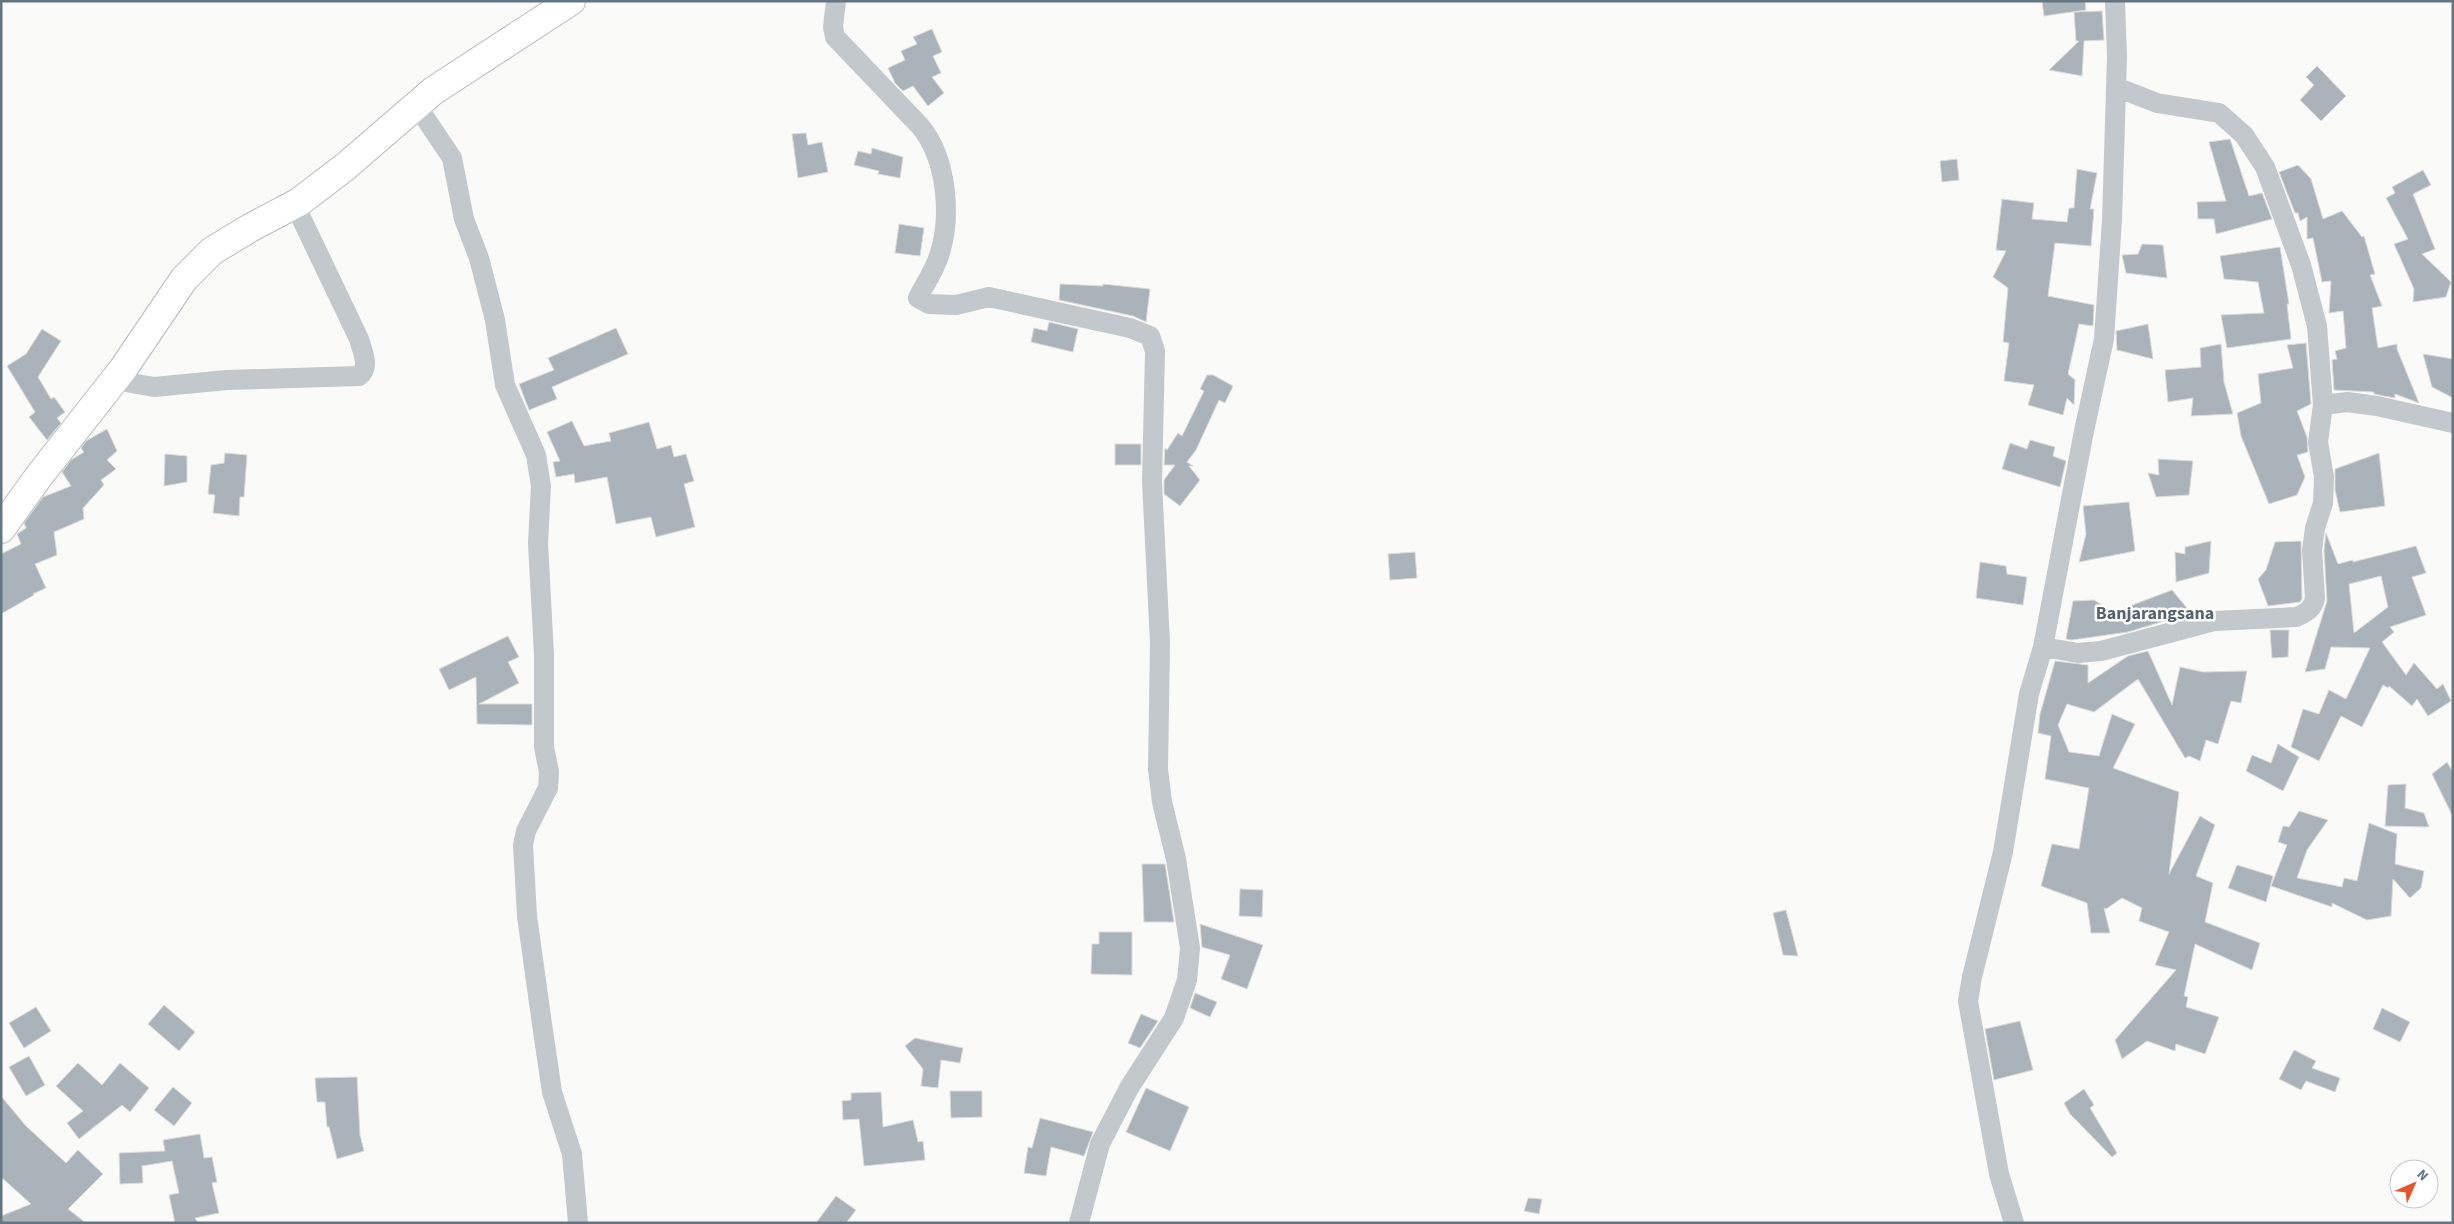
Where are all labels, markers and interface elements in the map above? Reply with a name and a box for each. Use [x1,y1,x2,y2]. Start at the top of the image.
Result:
district label: Banjarangsana [2096,601,2214,626]
north arrow [2389,1159,2439,1209]
text: N [2412,1165,2433,1186]

